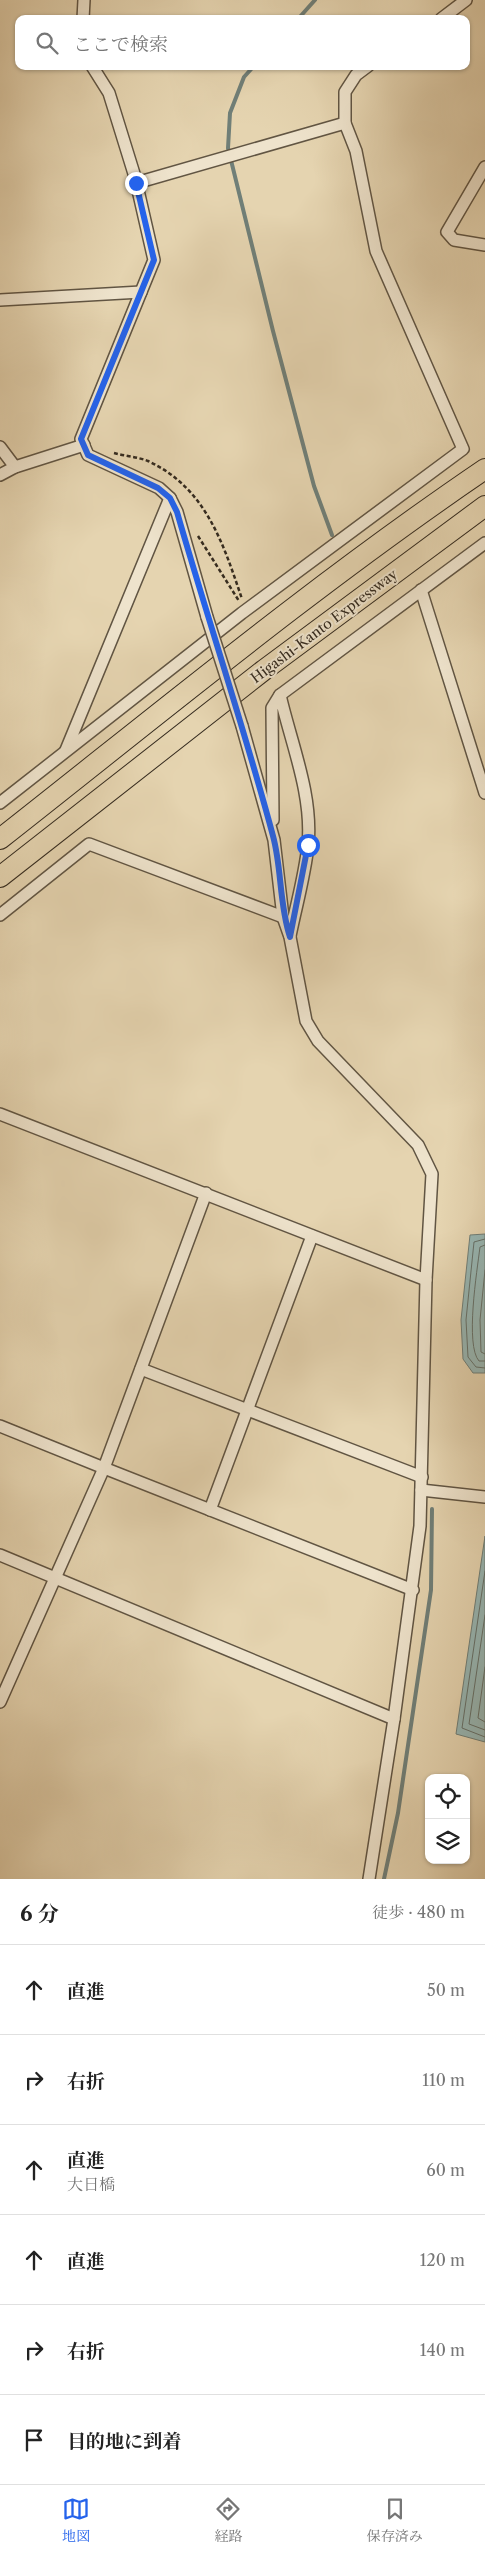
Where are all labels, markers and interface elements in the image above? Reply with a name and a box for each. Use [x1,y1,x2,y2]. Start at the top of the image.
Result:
search box [15,15,470,70]
icon: search [33,29,61,57]
text: ここで検索 [73,33,168,56]
route end [125,172,148,195]
street label: Higashi-Kanto Expressway [247,565,401,687]
route start [297,834,320,857]
map controls [425,1774,470,1864]
button: locate [425,1774,470,1819]
button: layers [425,1819,470,1864]
text: 6 分 [20,1901,59,1926]
text: 徒歩 · 480 m [372,1902,465,1922]
icon: ahead [20,1976,48,2004]
text: 直進 [67,1980,105,2003]
text: 50 m [427,1980,465,2000]
icon: right [20,2066,48,2094]
text: 右折 [67,2070,105,2093]
text: 110 m [422,2070,465,2090]
text: 直進 [67,2149,105,2172]
icon: ahead [20,2156,48,2184]
text: 60 m [426,2160,465,2180]
text: 大日橋 [67,2174,115,2194]
icon: ahead [20,2246,48,2274]
text: 直進 [67,2250,105,2273]
text: 120 m [420,2250,465,2270]
icon: right [20,2336,48,2364]
text: 右折 [67,2340,105,2363]
text: 140 m [420,2340,465,2360]
icon: arrive [20,2426,48,2454]
text: 目的地に到着 [67,2430,181,2453]
tab: 地図 [62,2495,90,2545]
tab: 経路 [214,2495,242,2545]
tab: 保存済み [367,2495,423,2545]

